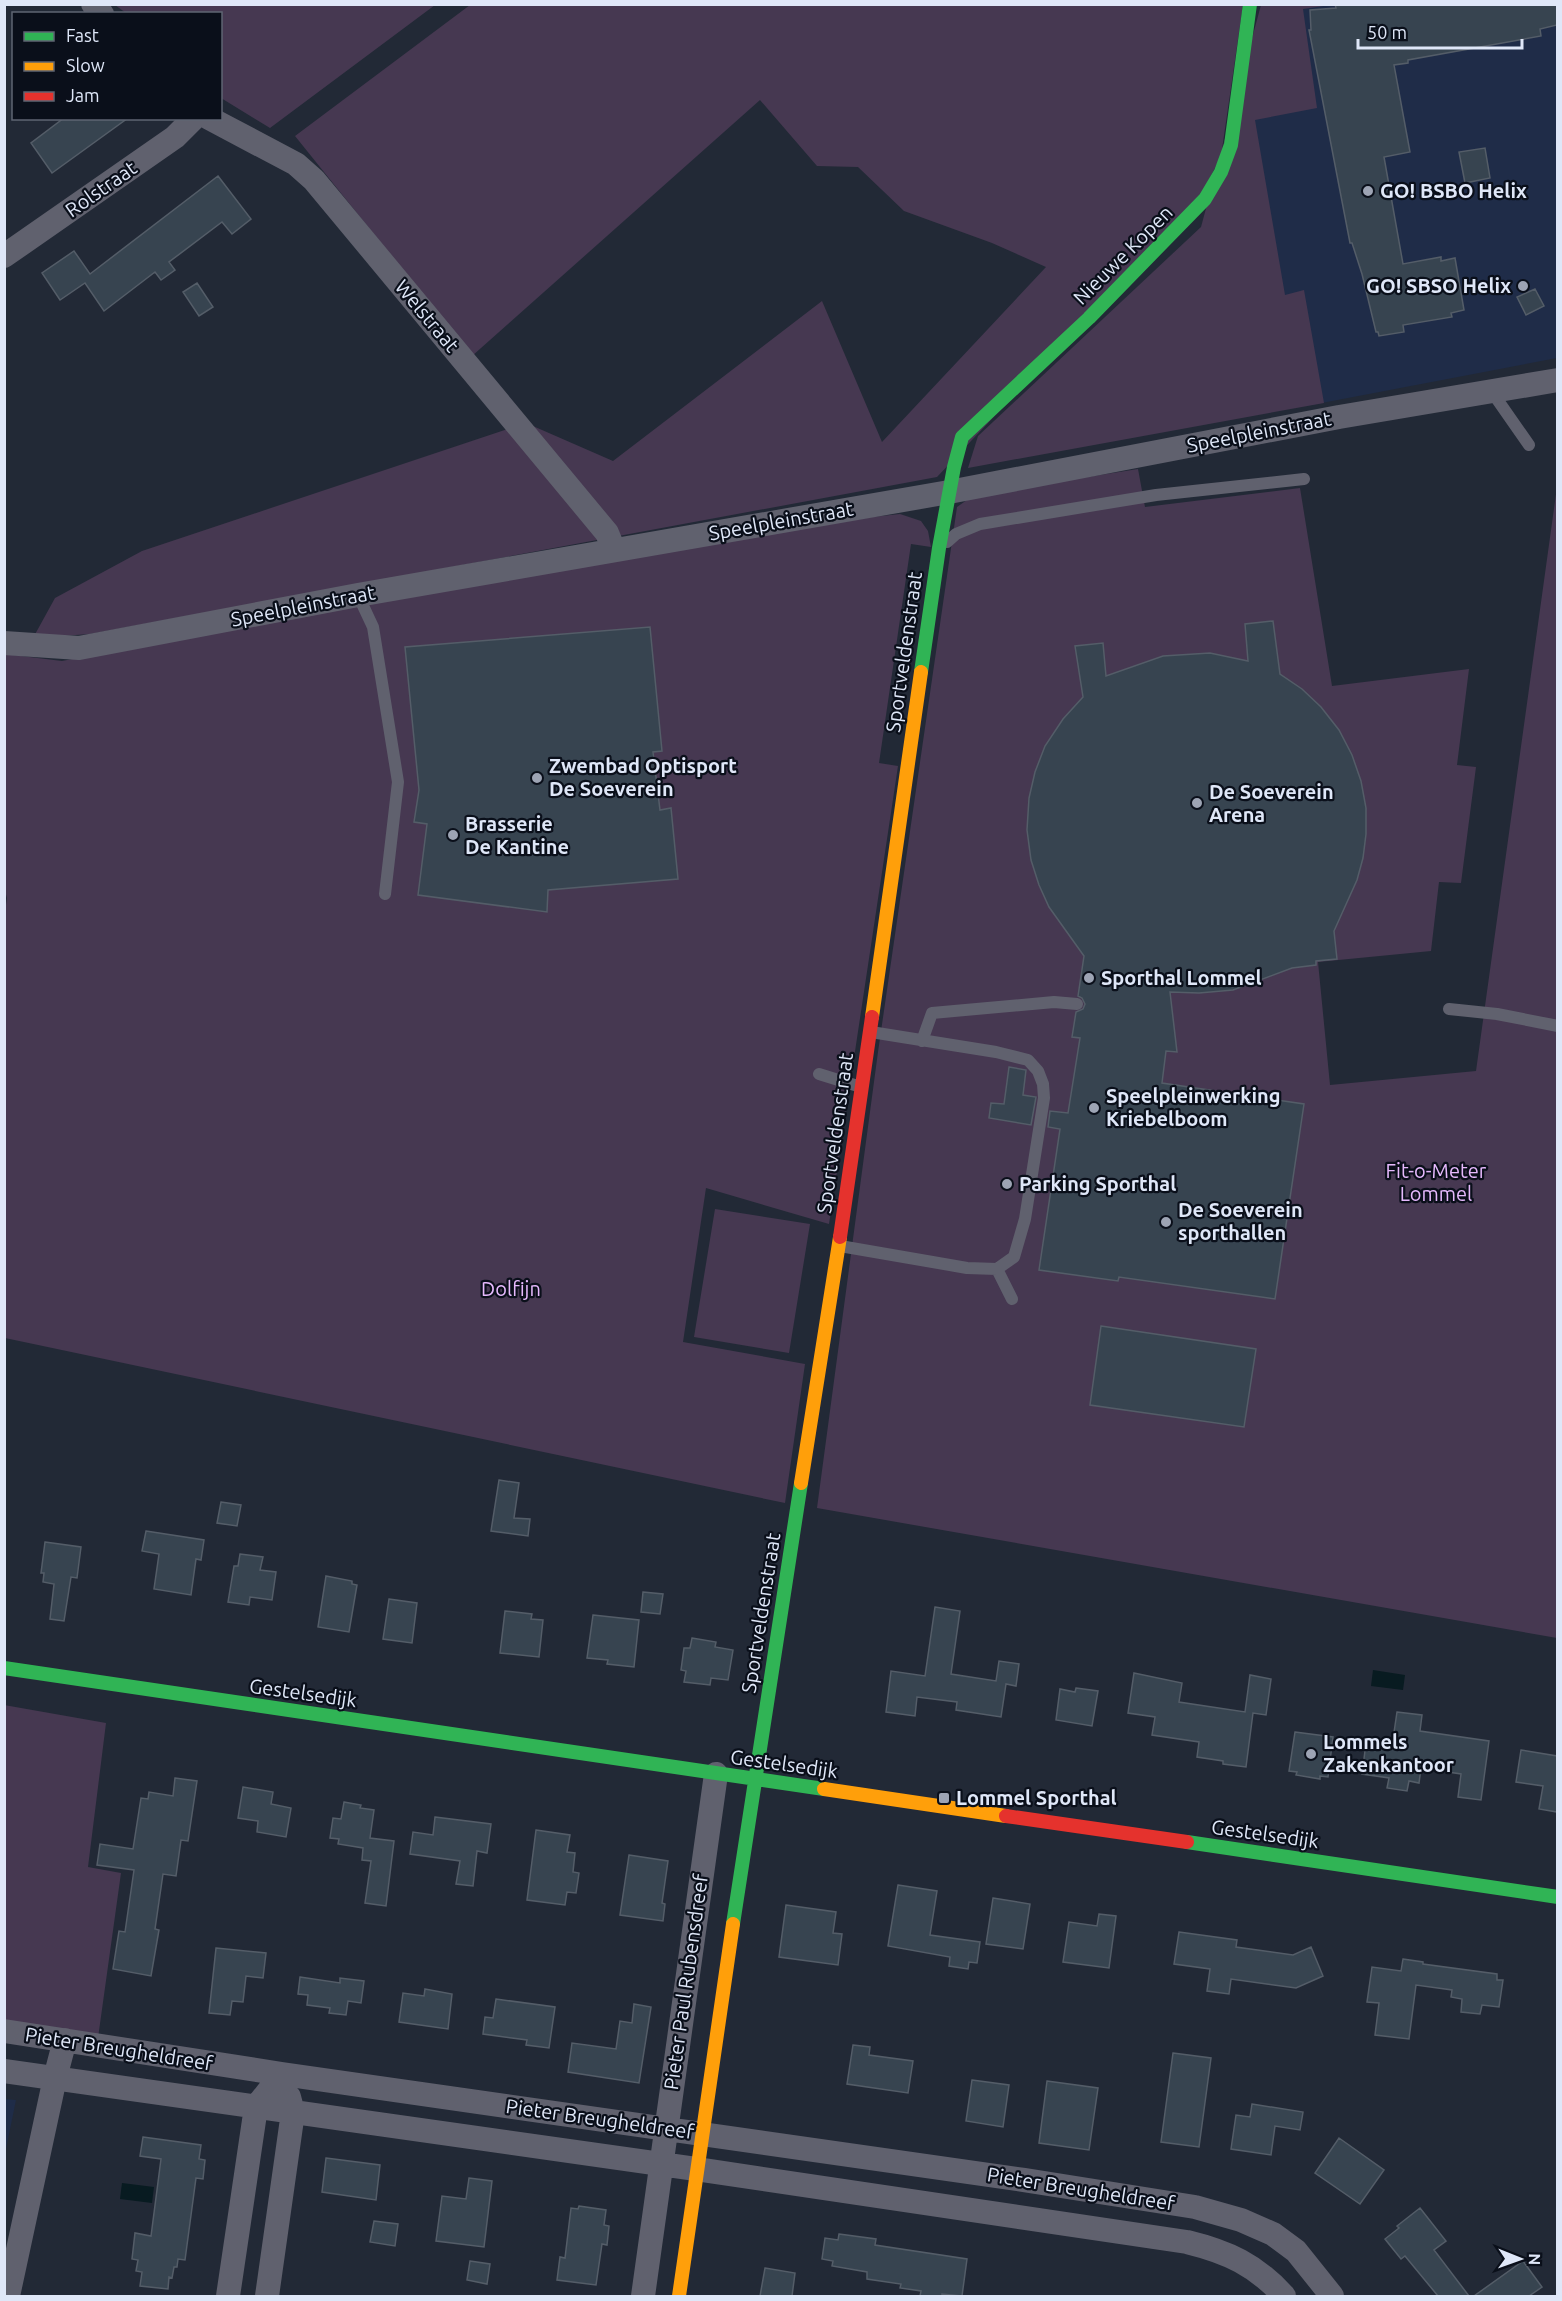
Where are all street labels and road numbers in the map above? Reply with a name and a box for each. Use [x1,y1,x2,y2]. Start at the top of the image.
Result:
street label: Rolstraat [61,156,141,221]
street label: Nieuwe Kopen [1068,200,1177,309]
street label: Welstraat [391,275,464,357]
street label: Speelpleinstraat [1185,406,1333,457]
street label: Speelpleinstraat [707,496,855,545]
street label: Sportveldenstraat [881,570,926,734]
street label: Speelpleinstraat [229,580,377,631]
street label: Sportveldenstraat [812,1051,857,1215]
street label: Sportveldenstraat [736,1531,785,1695]
street label: Gestelsedijk [248,1674,358,1711]
street label: Gestelsedijk [729,1745,839,1782]
street label: Gestelsedijk [1210,1815,1320,1852]
street label: Pieter Paul Rubensdreef [659,1872,712,2091]
street label: Pieter Breugheldreef [24,2022,215,2075]
street label: Pieter Breugheldreef [505,2094,696,2143]
street label: Pieter Breugheldreef [986,2162,1177,2215]

